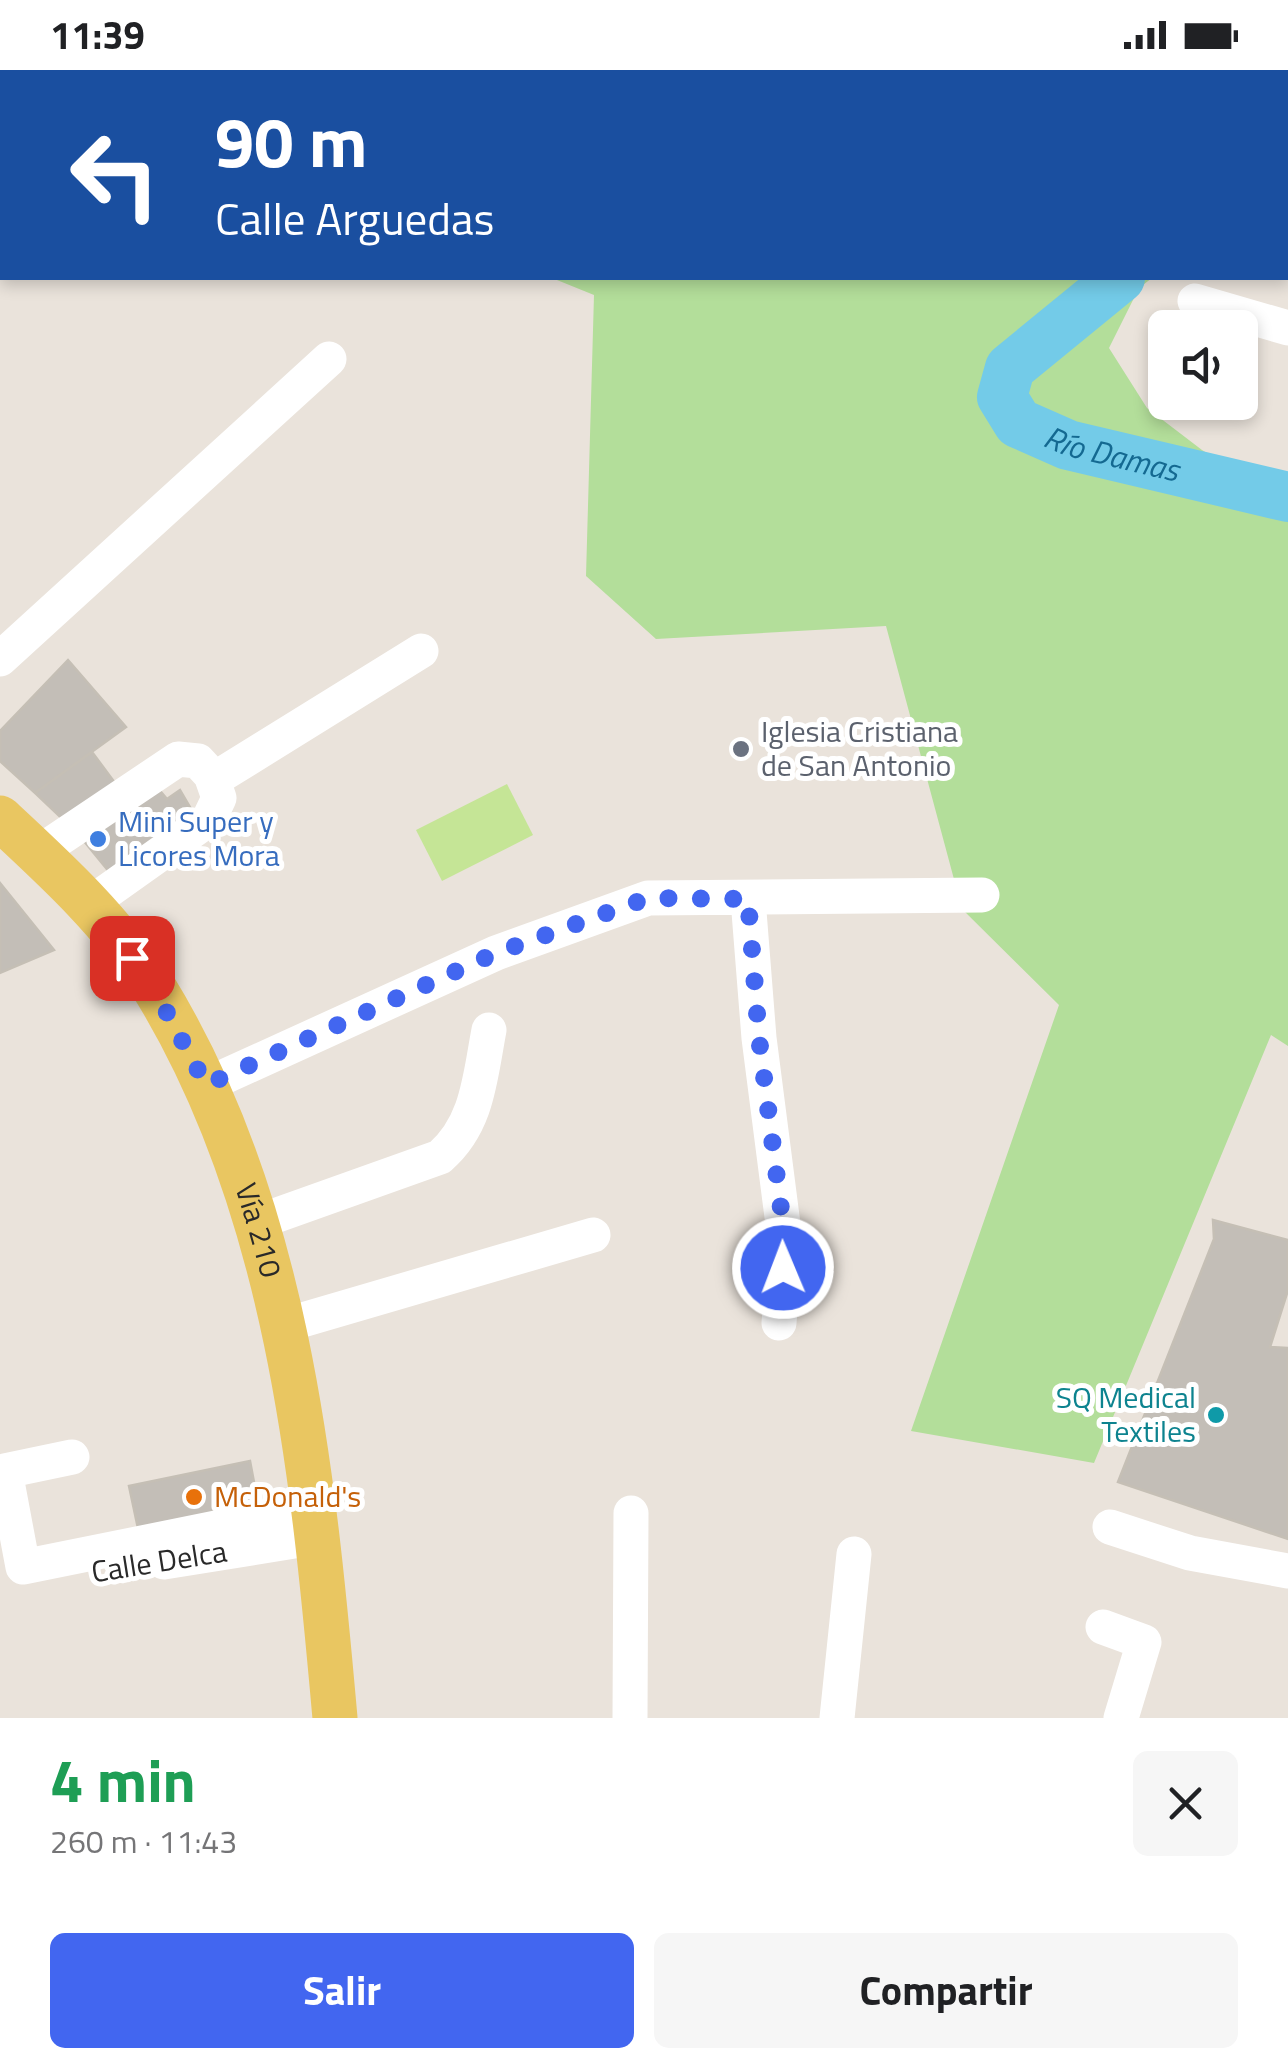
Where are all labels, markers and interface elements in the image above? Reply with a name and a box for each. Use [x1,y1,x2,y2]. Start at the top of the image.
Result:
text: 11:39 [50,6,145,64]
text: 90 m [215,88,368,194]
icon: left [50,110,180,240]
text: Calle Arguedas [215,184,495,252]
map controls [1148,310,1258,420]
button: sound [1148,310,1258,420]
water label: Río Damas [1037,412,1186,494]
place label: Iglesia Cristiana de San Antonio [761,708,958,788]
marker: Iglesia Cristiana de San Antonio [730,738,752,760]
place label: Mini Super y Licores Mora [118,798,280,878]
marker: Mini Super y Licores Mora [87,828,109,850]
pin [90,916,175,1001]
icon: arrive [105,931,160,986]
street label: Vía 210 [224,1177,295,1282]
position arrow [731,1216,835,1320]
place label: SQ Medical Textiles [1056,1374,1196,1454]
marker: SQ Medical Textiles [1205,1404,1227,1426]
place label: McDonald's [214,1473,361,1519]
marker: McDonald's [183,1486,205,1508]
street label: Calle Delca [88,1528,230,1594]
text: 4 min [50,1734,196,1825]
button: close [1133,1751,1238,1856]
text: 260 m · 11:43 [50,1817,237,1865]
button: Salir [50,1933,634,2048]
button: Compartir [654,1933,1238,2048]

